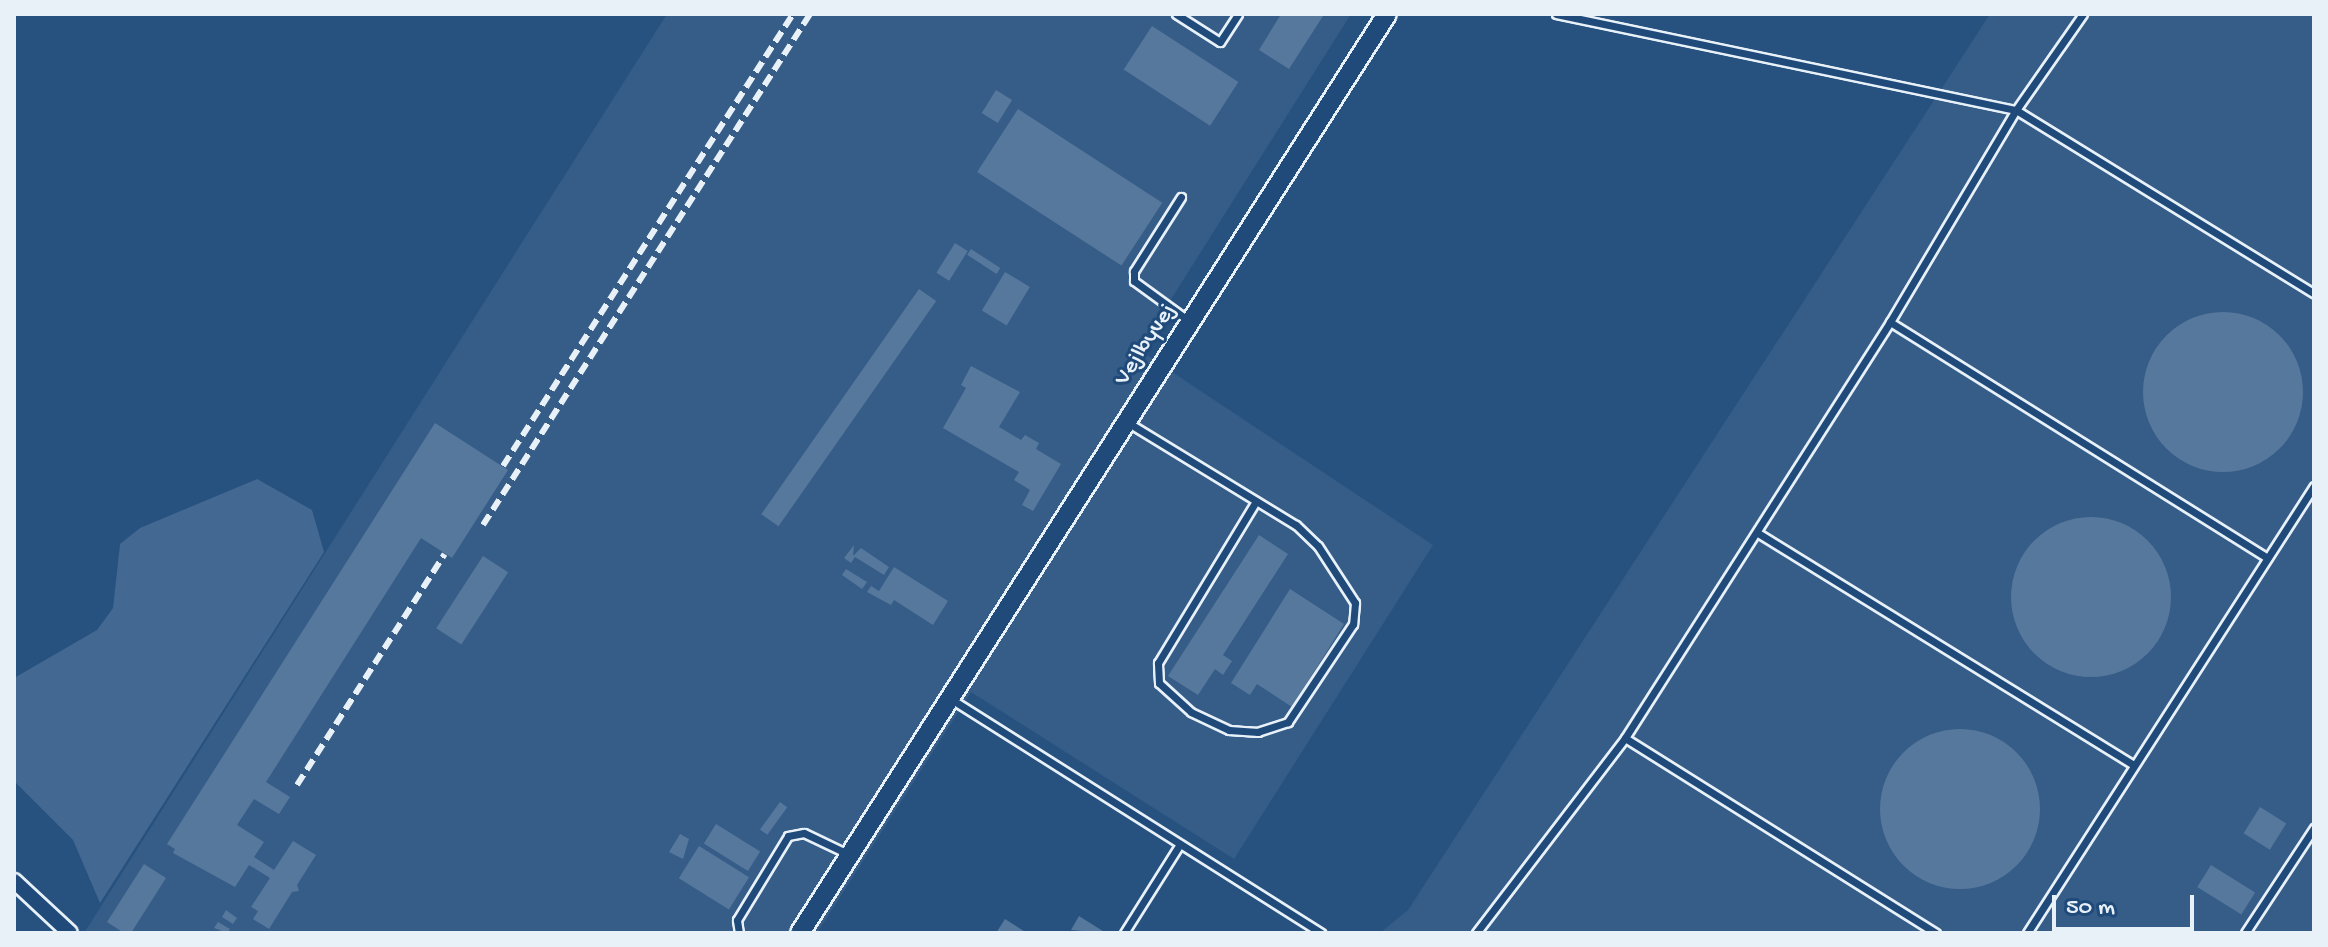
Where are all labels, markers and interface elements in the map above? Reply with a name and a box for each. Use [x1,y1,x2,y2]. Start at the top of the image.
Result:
street label: Vejlbyvej [1109,298,1183,392]
scale bar [2056,879,2198,929]
text: 50 m [2066,894,2115,923]

